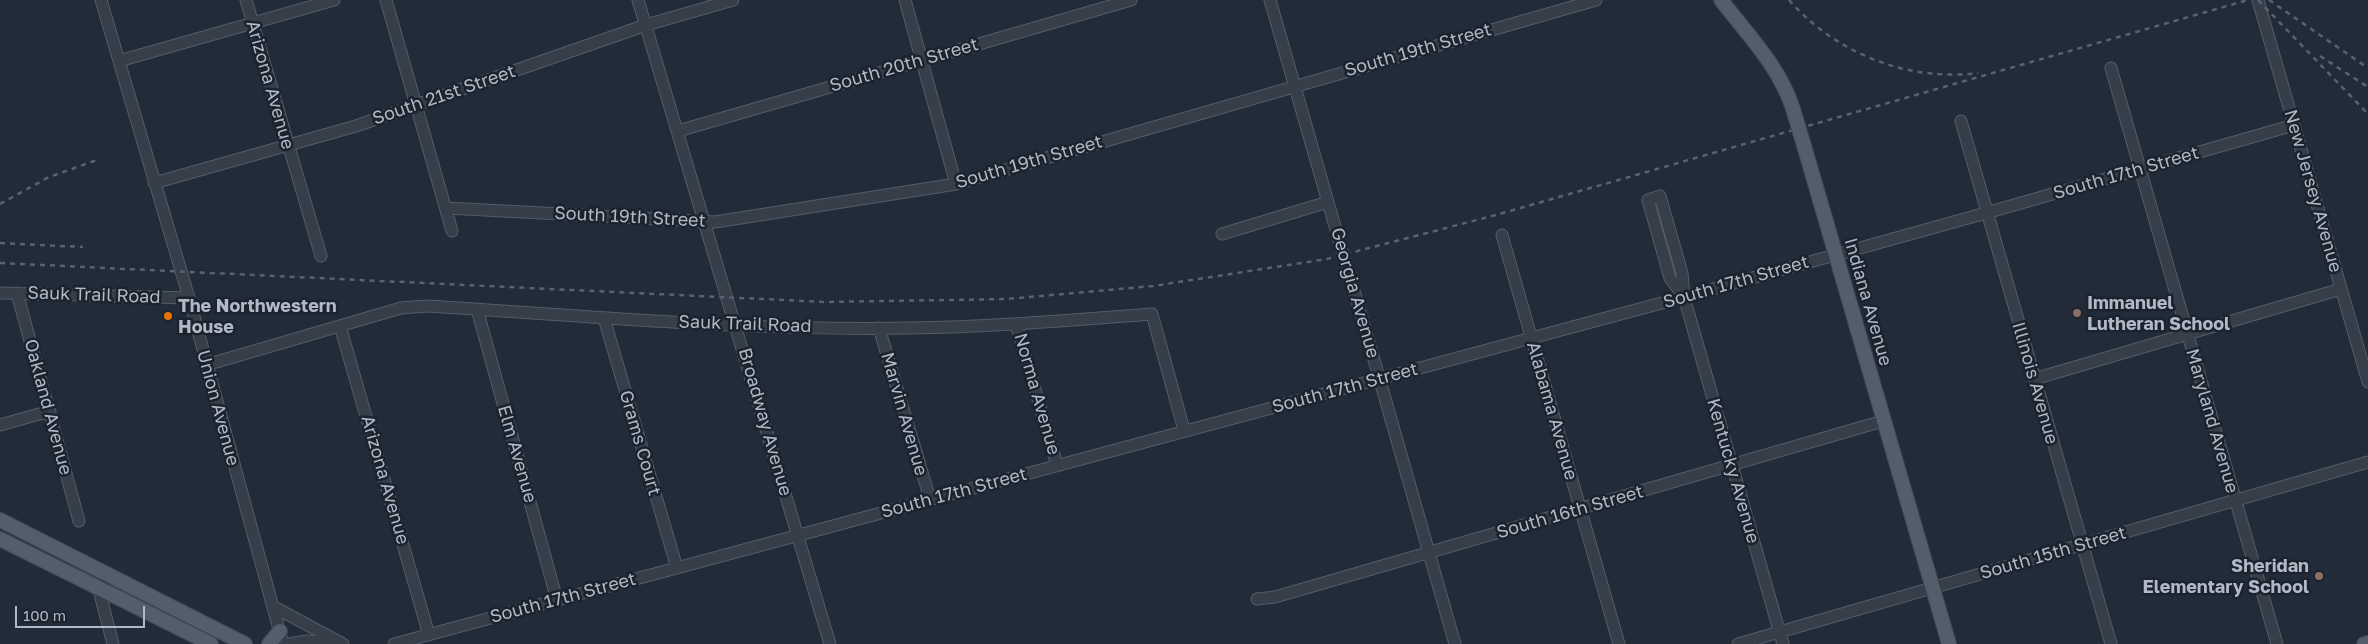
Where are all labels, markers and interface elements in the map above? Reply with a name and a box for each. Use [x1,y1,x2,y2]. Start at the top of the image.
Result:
street label: Arizona Avenue [241,18,299,152]
street label: South 19th Street [1342,19,1494,81]
street label: South 20th Street [827,33,981,97]
street label: South 21st Street [370,60,518,130]
street label: New Jersey Avenue [2279,107,2347,275]
street label: South 19th Street [953,131,1105,193]
street label: South 17th Street [2051,142,2201,204]
street label: South 19th Street [554,202,706,232]
street label: Georgia Avenue [1326,225,1384,361]
street label: Indiana Avenue [1839,236,1897,368]
street label: South 17th Street [1661,251,1811,313]
street label: Sauk Trail Road [27,282,161,308]
place label: Immanuel Lutheran School [2087,292,2230,334]
place label: The Northwestern House [178,295,337,338]
marker: Immanuel Lutheran School [2071,307,2083,319]
marker: The Northwestern House [162,310,174,322]
street label: Sauk Trail Road [678,311,812,337]
street label: Illinois Avenue [2007,319,2063,447]
street label: Norma Avenue [1009,331,1065,457]
street label: Oakland Avenue [19,337,77,477]
street label: Alabama Avenue [1522,339,1582,483]
street label: Broadway Avenue [734,345,796,499]
street label: Maryland Avenue [2181,346,2243,496]
street label: Union Avenue [192,348,244,468]
street label: Marvin Avenue [876,350,932,478]
street label: South 17th Street [1270,358,1420,418]
street label: Grams Court [615,388,665,498]
street label: Kentucky Avenue [1702,396,1764,546]
street label: Elm Avenue [493,403,541,505]
street label: Arizona Avenue [356,413,414,547]
street label: South 17th Street [879,463,1029,523]
street label: South 16th Street [1494,481,1646,543]
street label: South 15th Street [1977,522,2129,584]
place label: Sheridan Elementary School [2143,555,2309,598]
street label: South 17th Street [488,568,638,628]
marker: Sheridan Elementary School [2313,570,2325,582]
scale bar [18,596,148,628]
text: 100 m [23,606,66,624]

